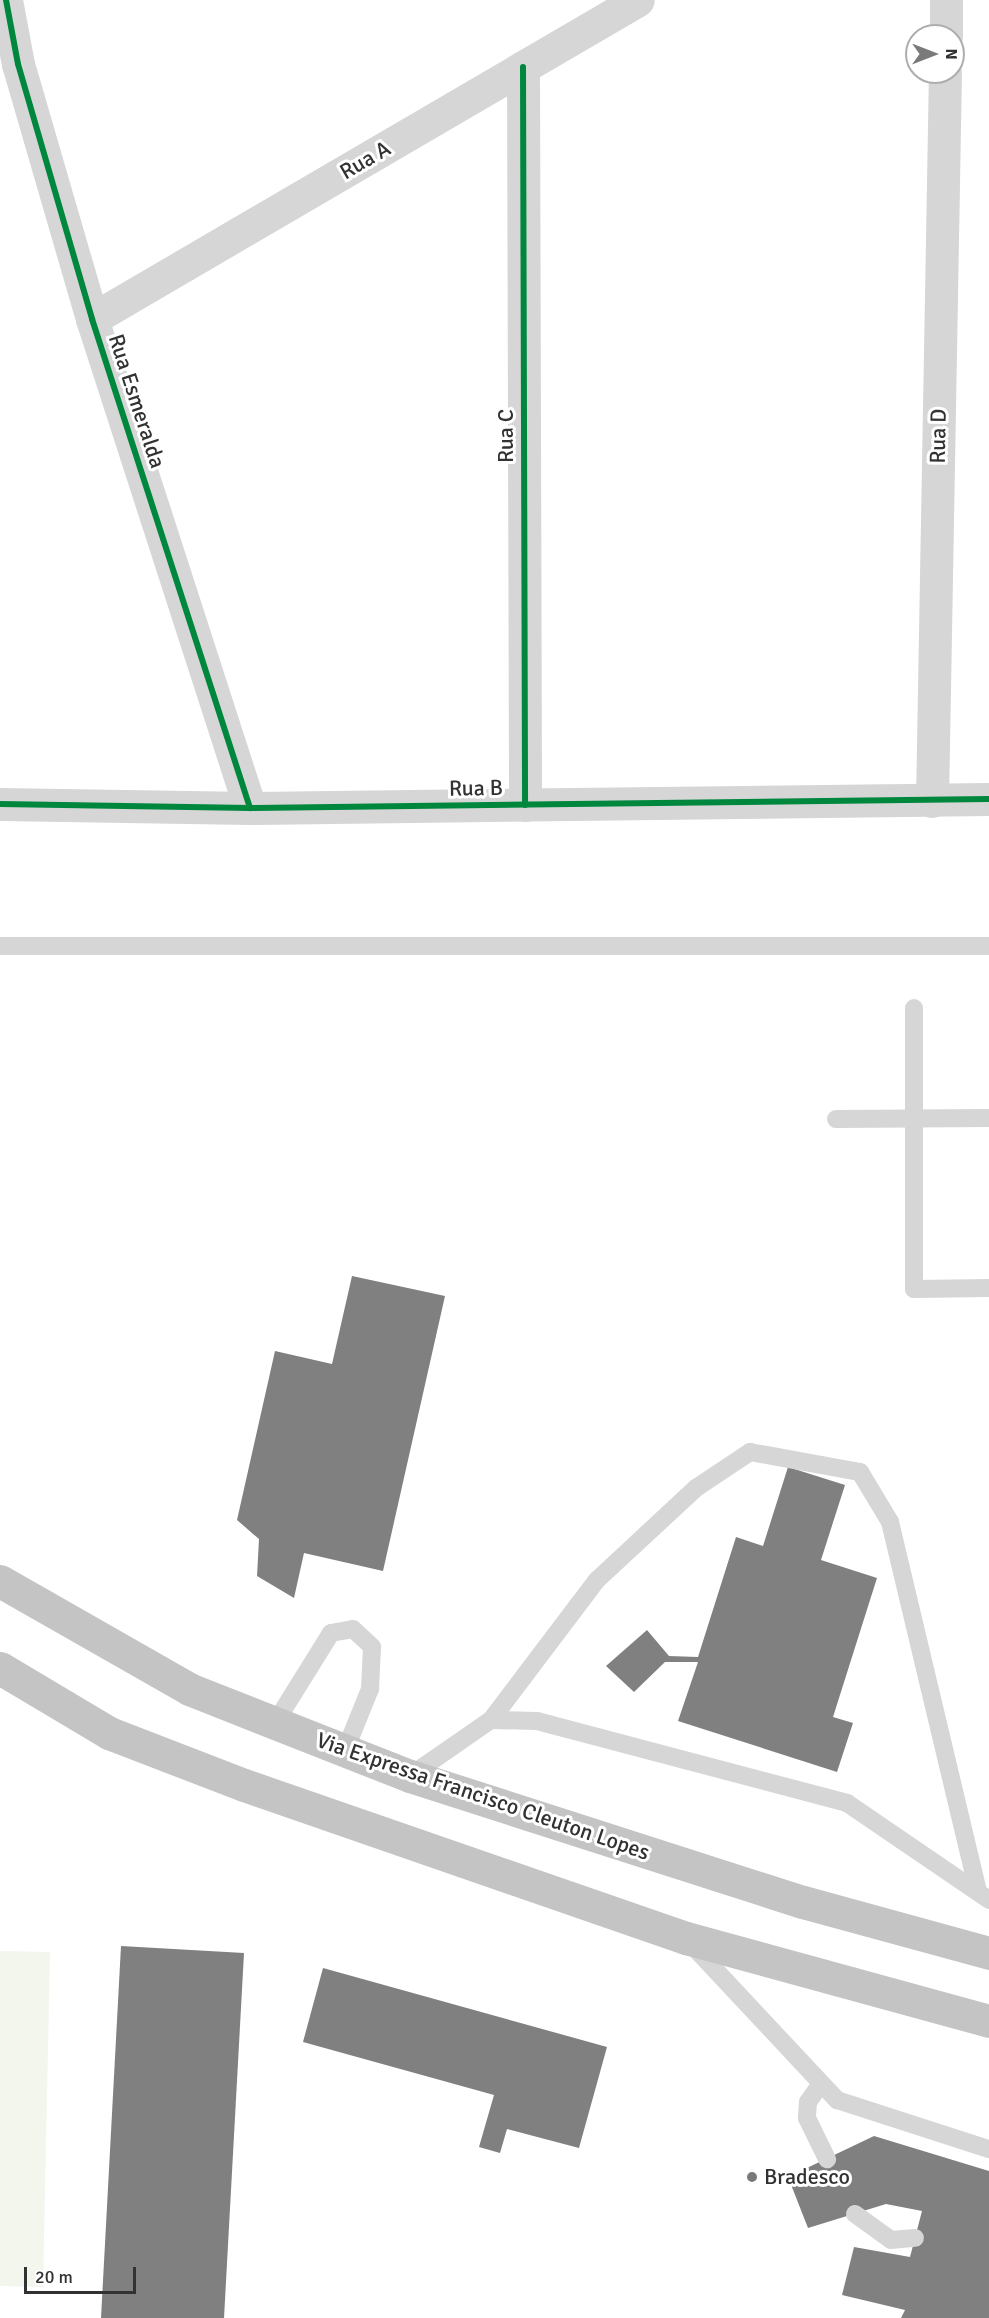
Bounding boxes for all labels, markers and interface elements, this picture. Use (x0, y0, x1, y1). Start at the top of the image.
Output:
north arrow (905, 24, 965, 84)
text: N (941, 48, 961, 60)
street label: Rua A (335, 135, 395, 185)
street label: Rua Esmeralda (103, 331, 171, 471)
street label: Rua D (924, 408, 952, 464)
street label: Rua C (493, 409, 519, 463)
street label: Rua B (449, 774, 503, 802)
street label: Via Expressa Francisco Cleuton Lopes (313, 1726, 653, 1866)
place label: Bradesco (764, 2164, 850, 2190)
marker: Bradesco (745, 2170, 759, 2184)
scale bar (27, 2255, 140, 2293)
text: 20 m (35, 2266, 73, 2288)

